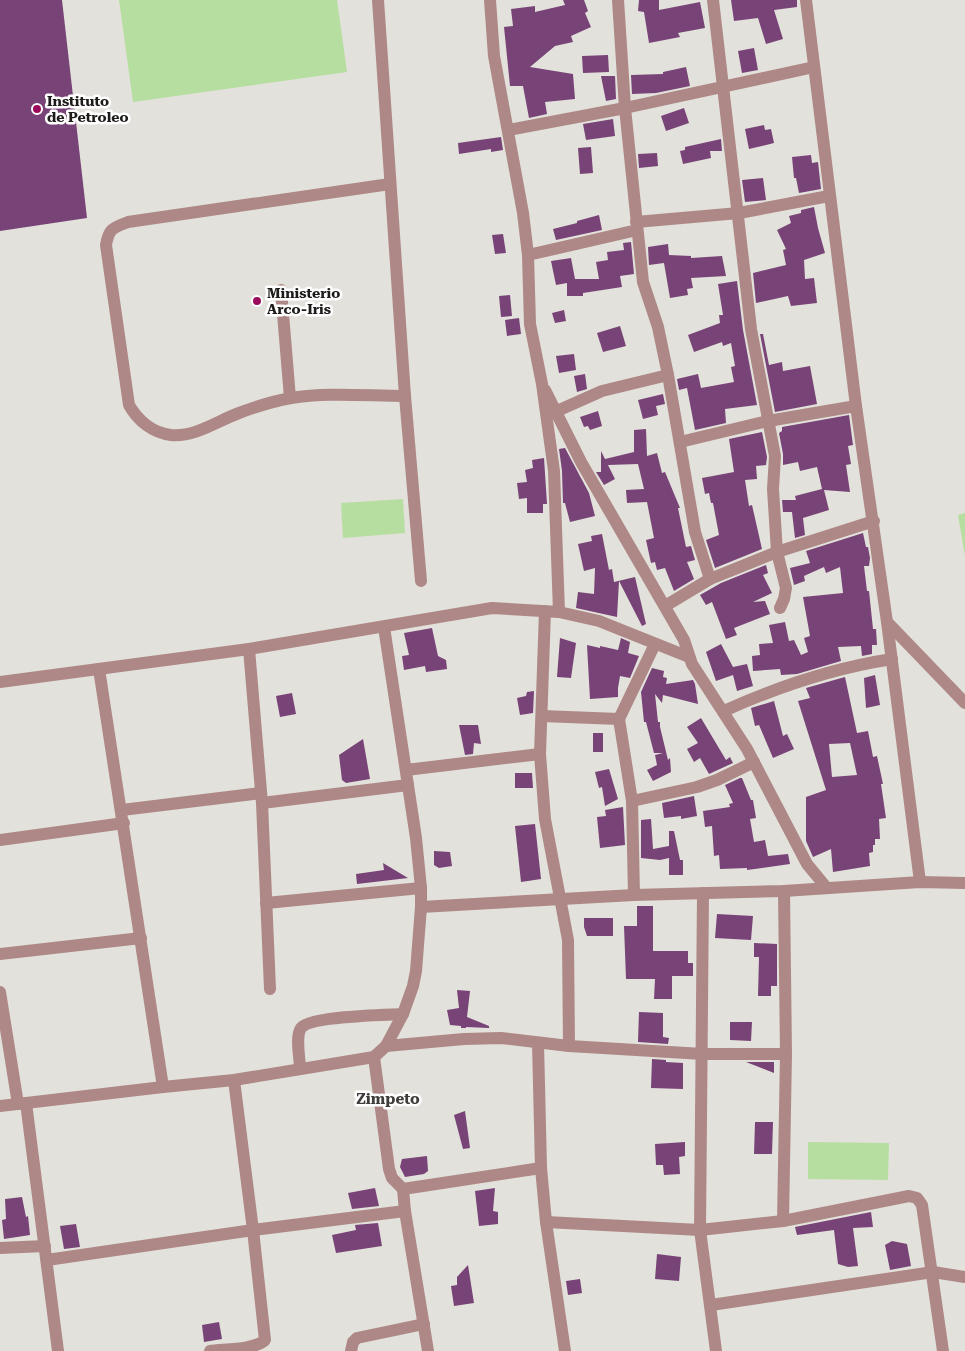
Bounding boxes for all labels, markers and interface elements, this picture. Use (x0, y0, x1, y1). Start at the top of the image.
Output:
place label: Instituto de Petroleo (47, 93, 129, 125)
marker: Instituto de Petroleo (31, 103, 43, 115)
place label: Ministerio Arco-Iris (267, 285, 340, 317)
marker: Ministerio Arco-Iris (251, 295, 263, 307)
district label: Zimpeto (356, 1090, 420, 1108)

